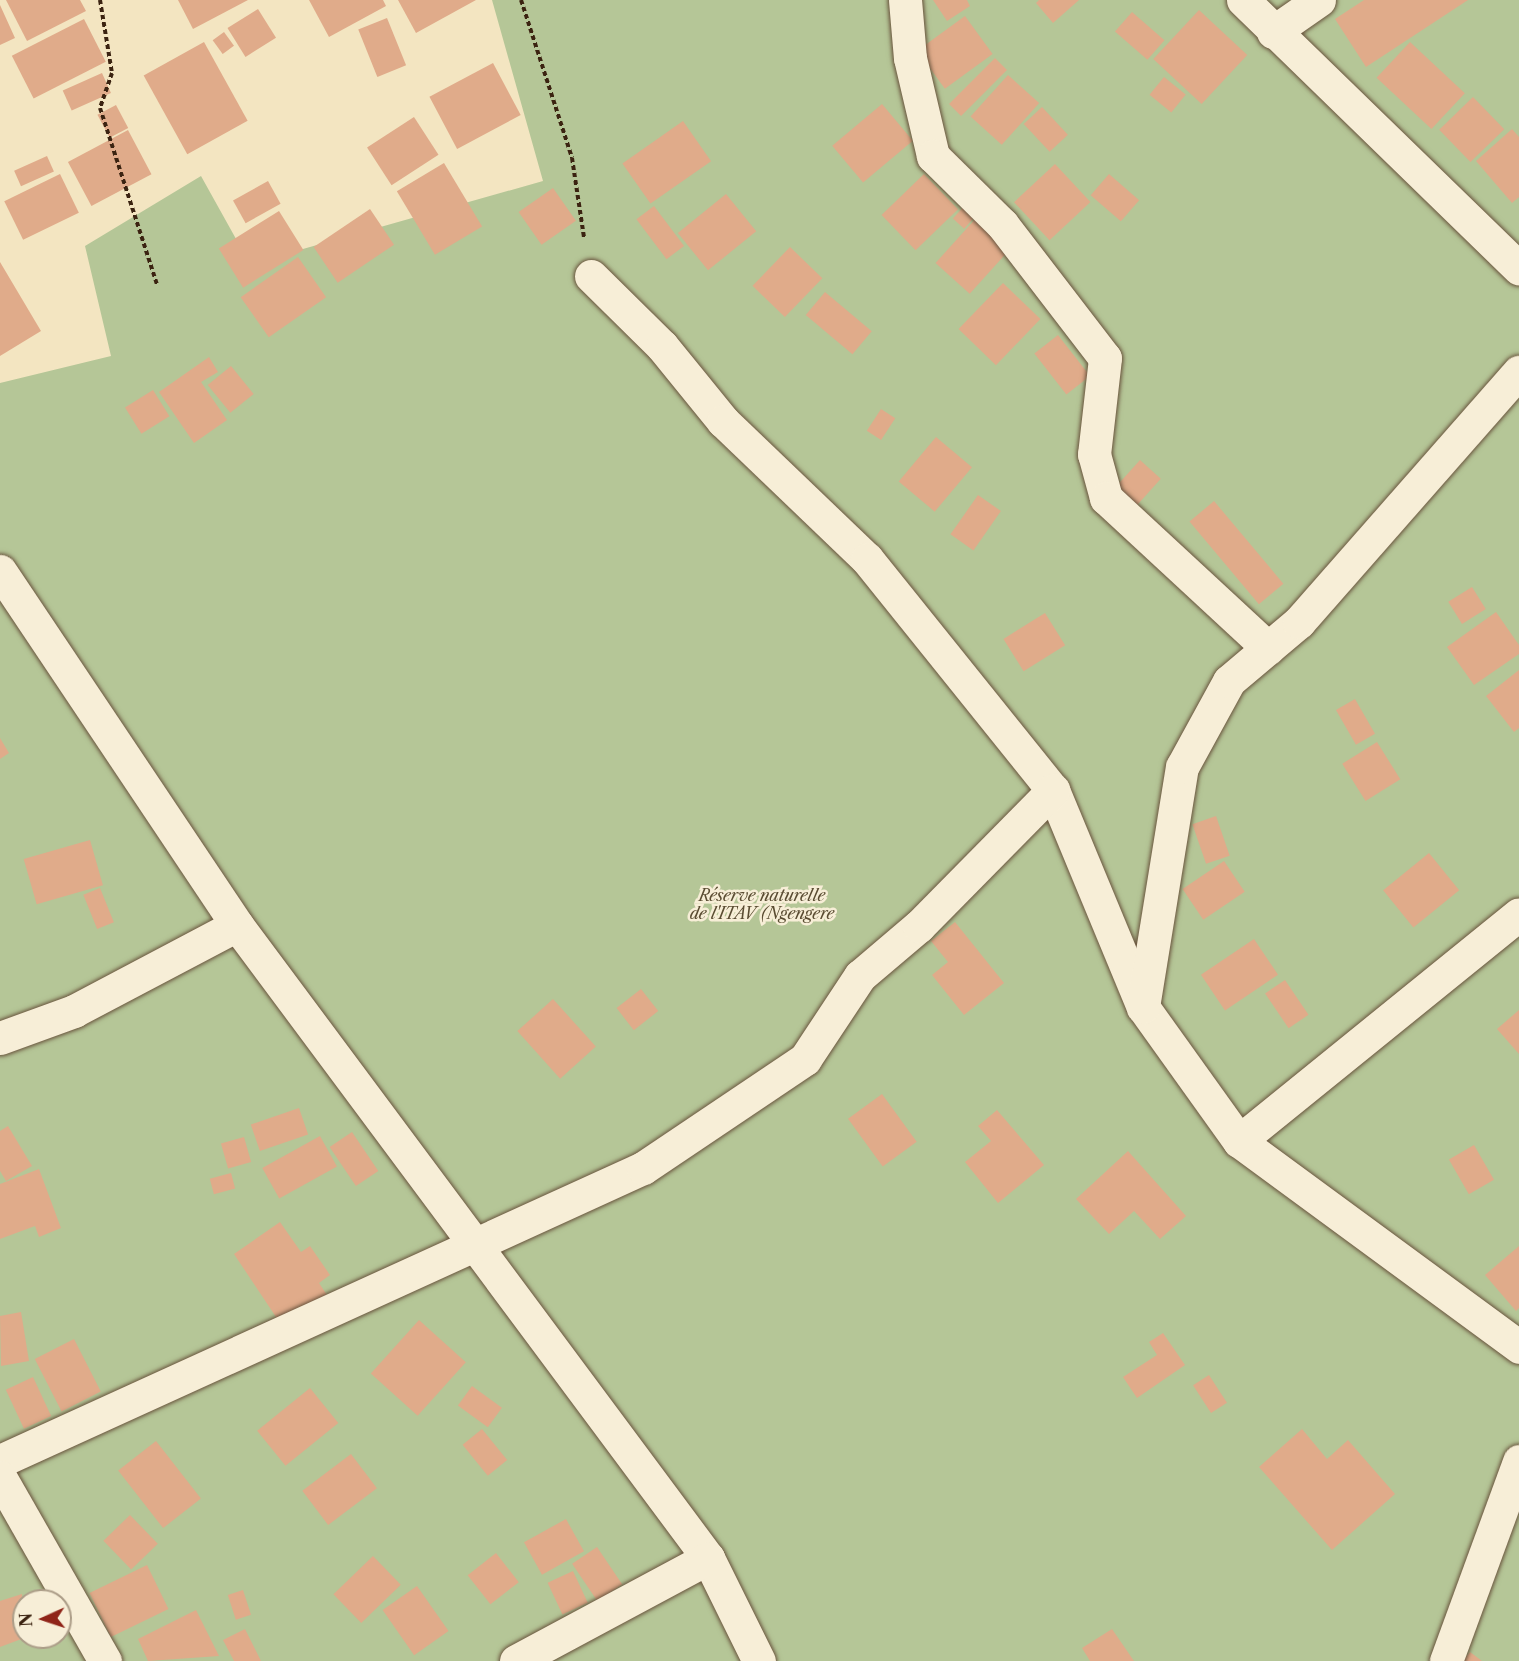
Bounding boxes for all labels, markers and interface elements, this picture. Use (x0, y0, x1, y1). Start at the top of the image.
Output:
park label: Réserve naturelle de l'ITAV (Ngengere (690, 885, 834, 923)
north arrow (12, 1589, 72, 1649)
text: N (16, 1612, 36, 1627)

